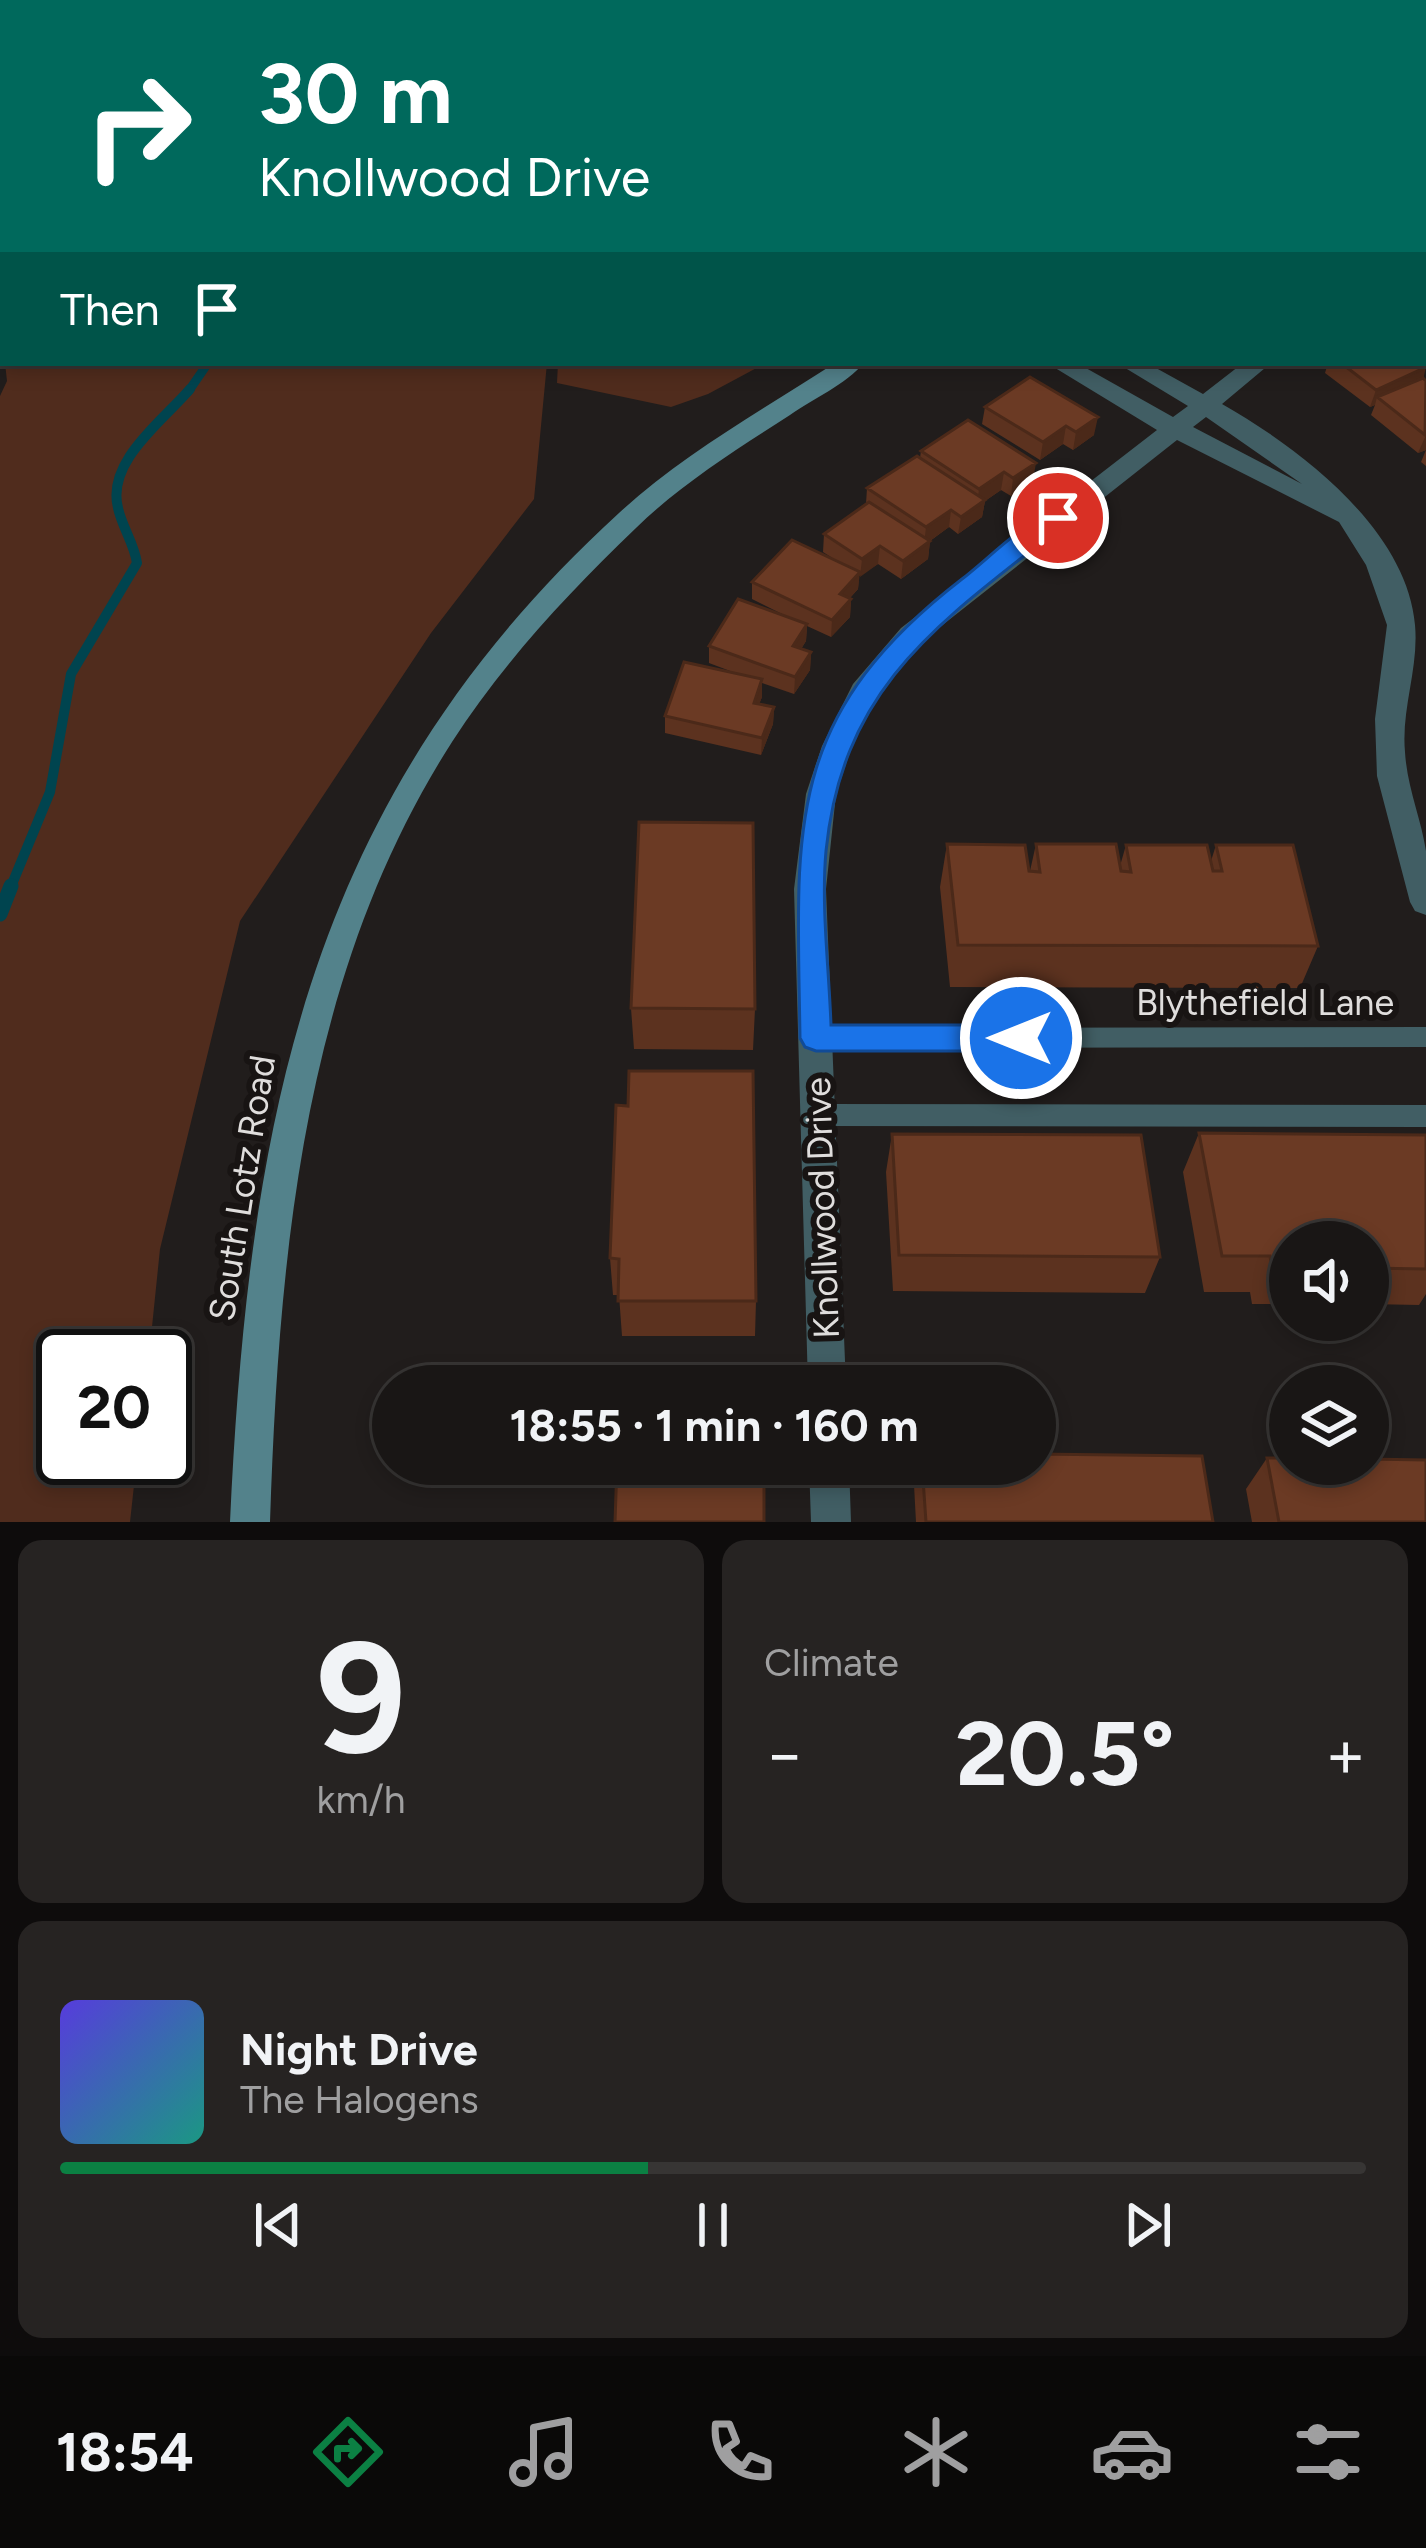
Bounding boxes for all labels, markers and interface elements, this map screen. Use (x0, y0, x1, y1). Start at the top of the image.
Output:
text: 30 m (258, 43, 452, 144)
icon: right (60, 48, 216, 204)
text: Knollwood Drive (258, 145, 650, 210)
icon: arrive (184, 276, 250, 342)
text: Then (60, 282, 160, 336)
pin (1007, 467, 1109, 569)
icon: arrive (1025, 485, 1091, 551)
position arrow (958, 975, 1084, 1101)
street label: Blythefield Lane (1136, 981, 1394, 1024)
street label: South Lotz Road (200, 1052, 284, 1324)
street label: Knollwood Drive (796, 1077, 848, 1339)
map controls (1269, 1221, 1389, 1485)
button: sound (1269, 1221, 1389, 1341)
speed limit sign: 20 (36, 1329, 192, 1485)
button: layers (1269, 1365, 1389, 1485)
text: 18:55 · 1 min · 160 m (509, 1398, 919, 1452)
text: 9 (316, 1604, 406, 1791)
text: Climate (764, 1639, 899, 1686)
text: 20.5° (955, 1699, 1175, 1808)
text: − (764, 1714, 805, 1794)
text: + (1325, 1714, 1366, 1794)
text: km/h (316, 1776, 406, 1823)
text: Night Drive (240, 2022, 478, 2076)
text: The Halogens (240, 2076, 479, 2123)
icon: previous (245, 2192, 311, 2258)
icon: pause (680, 2192, 746, 2258)
icon: next (1115, 2192, 1181, 2258)
icon: directions (306, 2410, 390, 2494)
icon: music (502, 2410, 586, 2494)
icon: phone (698, 2410, 782, 2494)
icon: climate (894, 2410, 978, 2494)
icon: car (1090, 2410, 1174, 2494)
icon: filters (1286, 2410, 1370, 2494)
text: 18:54 (56, 2420, 194, 2485)

